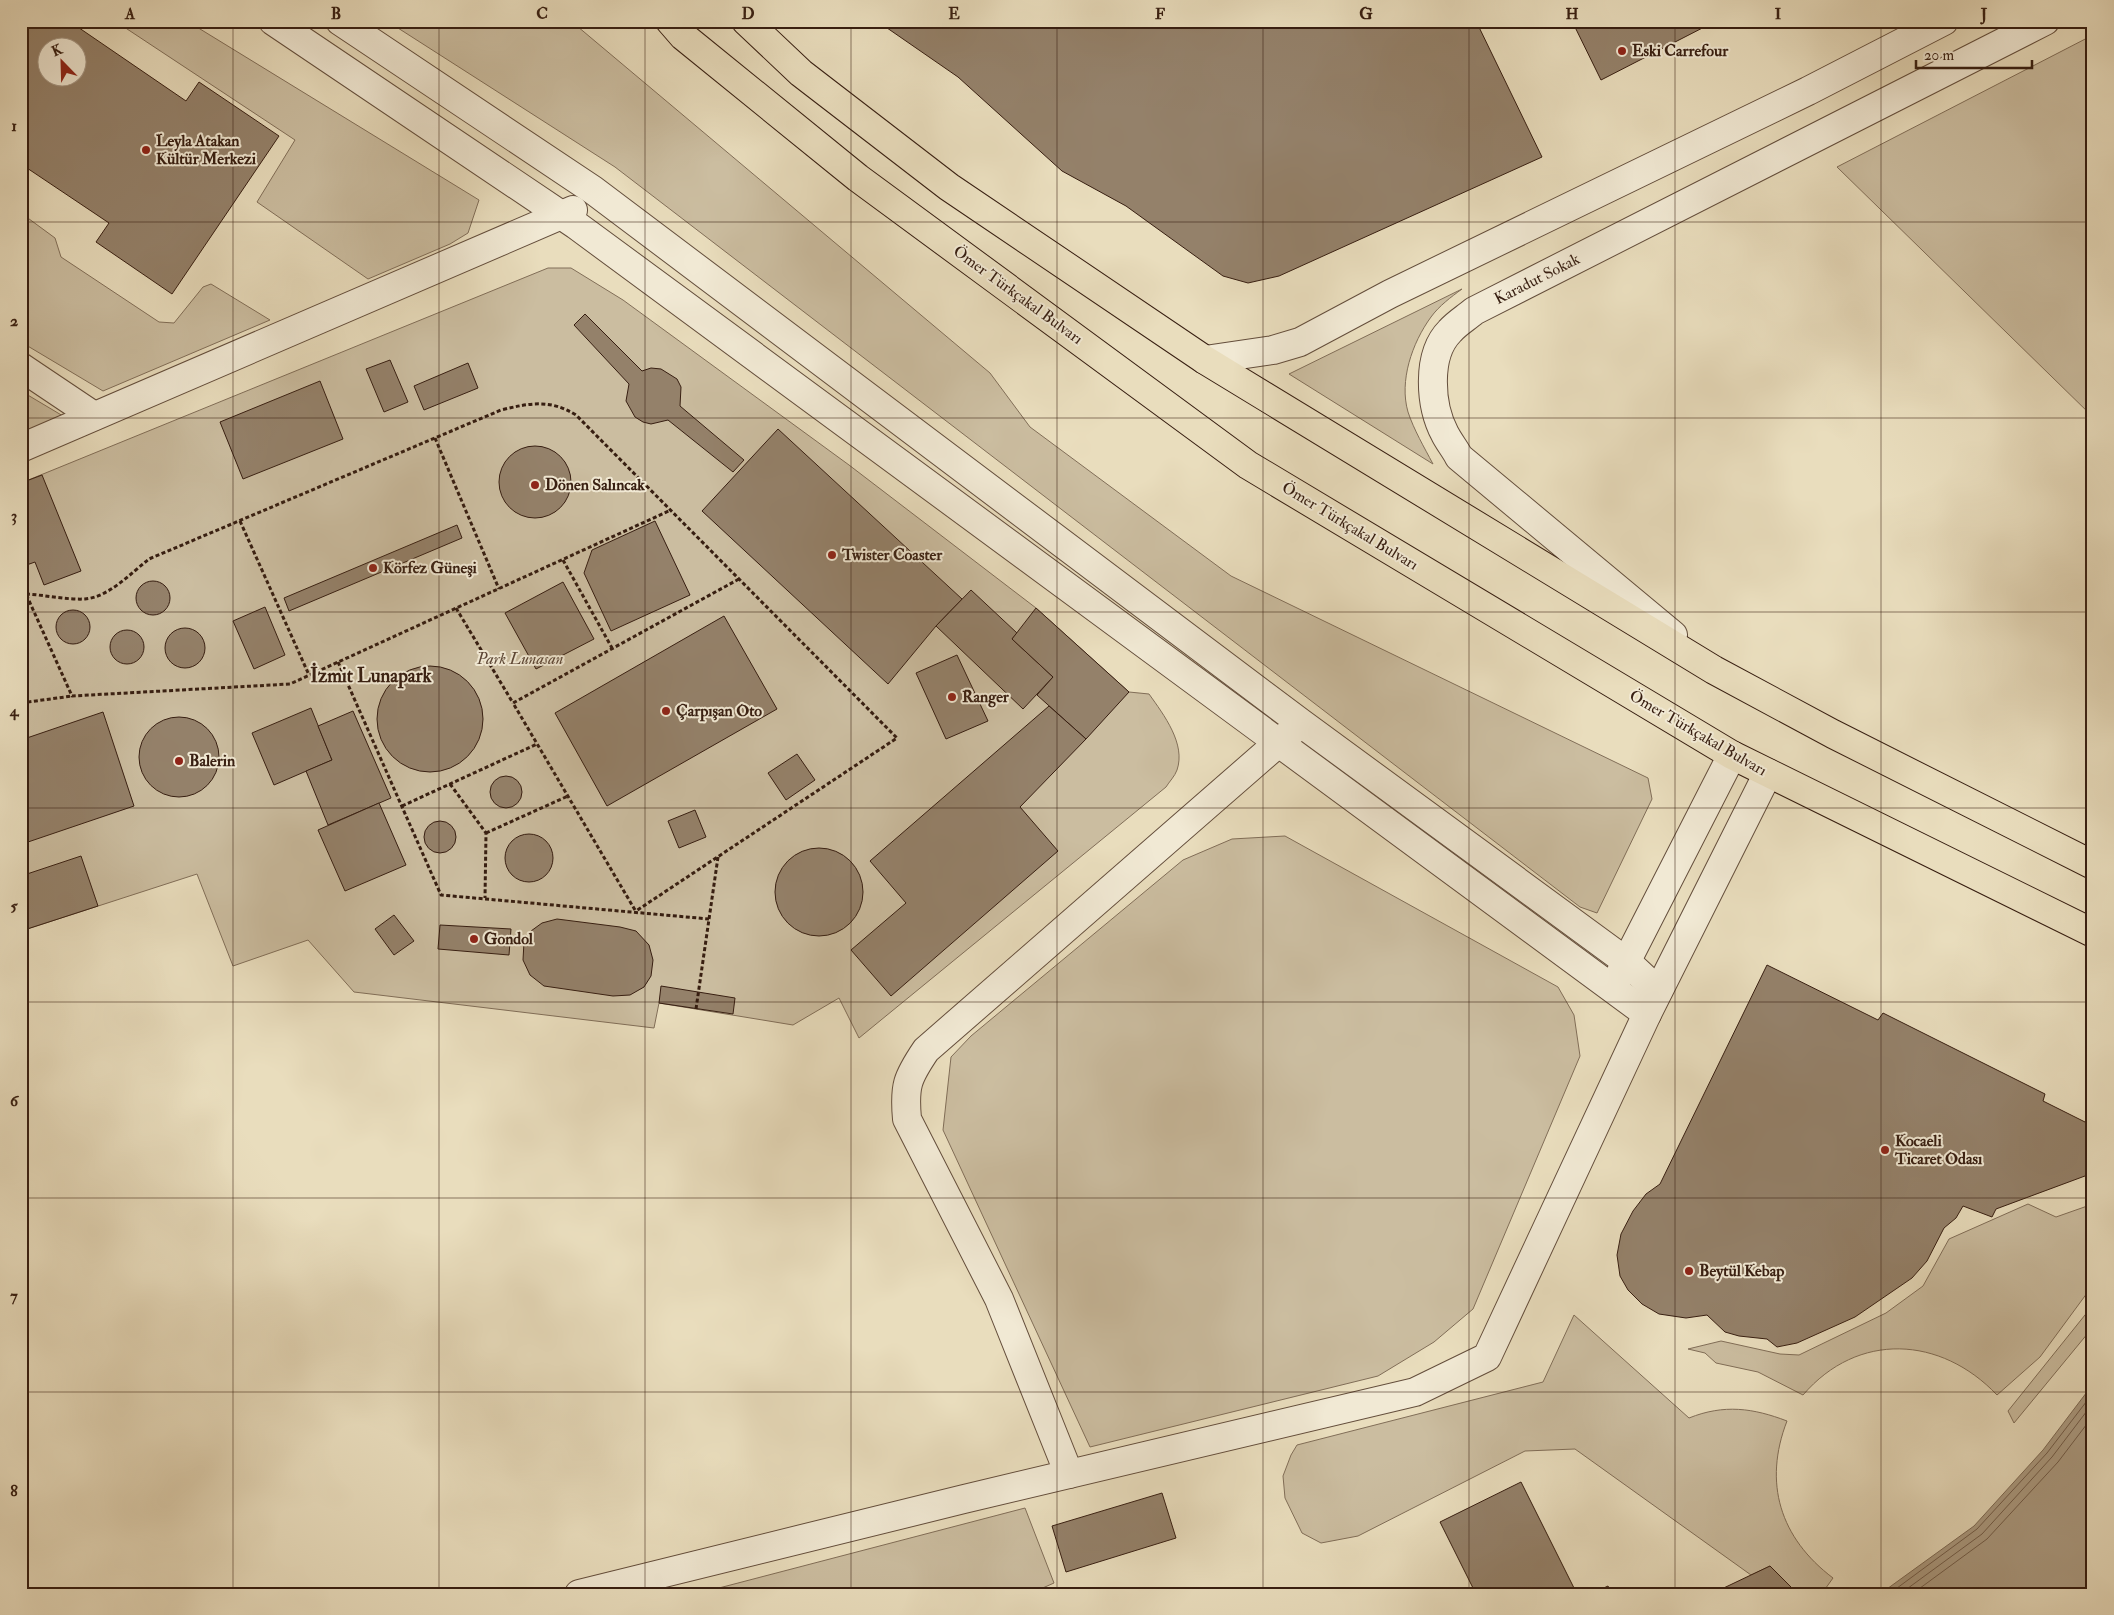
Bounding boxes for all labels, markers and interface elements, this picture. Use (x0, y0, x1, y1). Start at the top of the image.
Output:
text: A (124, 4, 136, 24)
text: B (331, 4, 341, 24)
text: C (536, 4, 548, 24)
text: D (741, 4, 755, 24)
text: E (948, 4, 960, 24)
text: F (1155, 4, 1165, 24)
text: G (1359, 4, 1373, 24)
text: H (1565, 4, 1579, 24)
text: I (1775, 4, 1782, 24)
text: J (1980, 4, 1988, 25)
north arrow (38, 38, 88, 88)
scale bar (1916, 38, 2033, 70)
text: K (49, 40, 66, 60)
place label: Eski Carrefour (1632, 41, 1729, 61)
marker: Eski Carrefour (1616, 45, 1628, 57)
text: 20 m (1924, 46, 1954, 65)
text: 1 (11, 116, 17, 136)
place label: Leyla Atakan Kültür Merkezi (156, 131, 257, 169)
marker: Leyla Atakan Kültür Merkezi (140, 144, 152, 156)
street label: Ömer Türkçakal Bulvarı (949, 241, 1087, 349)
street label: Karadut Sokak (1491, 249, 1583, 309)
text: 2 (10, 311, 18, 331)
place label: Dönen Salıncak (545, 475, 645, 495)
street label: Ömer Türkçakal Bulvarı (1278, 477, 1422, 575)
marker: Dönen Salıncak (529, 479, 541, 491)
text: 3 (11, 506, 17, 526)
place label: Twister Coaster (841, 545, 943, 565)
marker: Twister Coaster (826, 549, 838, 561)
place label: Körfez Güneşi (383, 558, 478, 578)
marker: Körfez Güneşi (367, 562, 379, 574)
park label: Park Lunasan (476, 649, 563, 669)
district label: İzmit Lunapark (310, 662, 433, 689)
street label: Ömer Türkçakal Bulvarı (1626, 685, 1770, 781)
place label: Ranger (962, 687, 1010, 708)
marker: Ranger (946, 691, 958, 703)
text: 4 (9, 701, 20, 721)
place label: Çarpışan Oto (676, 701, 762, 722)
marker: Çarpışan Oto (660, 705, 672, 717)
place label: Balerin (189, 751, 236, 771)
marker: Balerin (173, 755, 185, 767)
text: 5 (10, 896, 18, 916)
place label: Gondol (484, 929, 534, 949)
marker: Gondol (468, 933, 480, 945)
text: 6 (10, 1091, 20, 1111)
place label: Kocaeli Ticaret Odası (1894, 1131, 1983, 1169)
marker: Kocaeli Ticaret Odası (1879, 1144, 1891, 1156)
place label: Beytül Kebap (1699, 1261, 1784, 1282)
marker: Beytül Kebap (1683, 1265, 1695, 1277)
text: 7 (10, 1286, 18, 1306)
text: 8 (10, 1481, 18, 1501)

